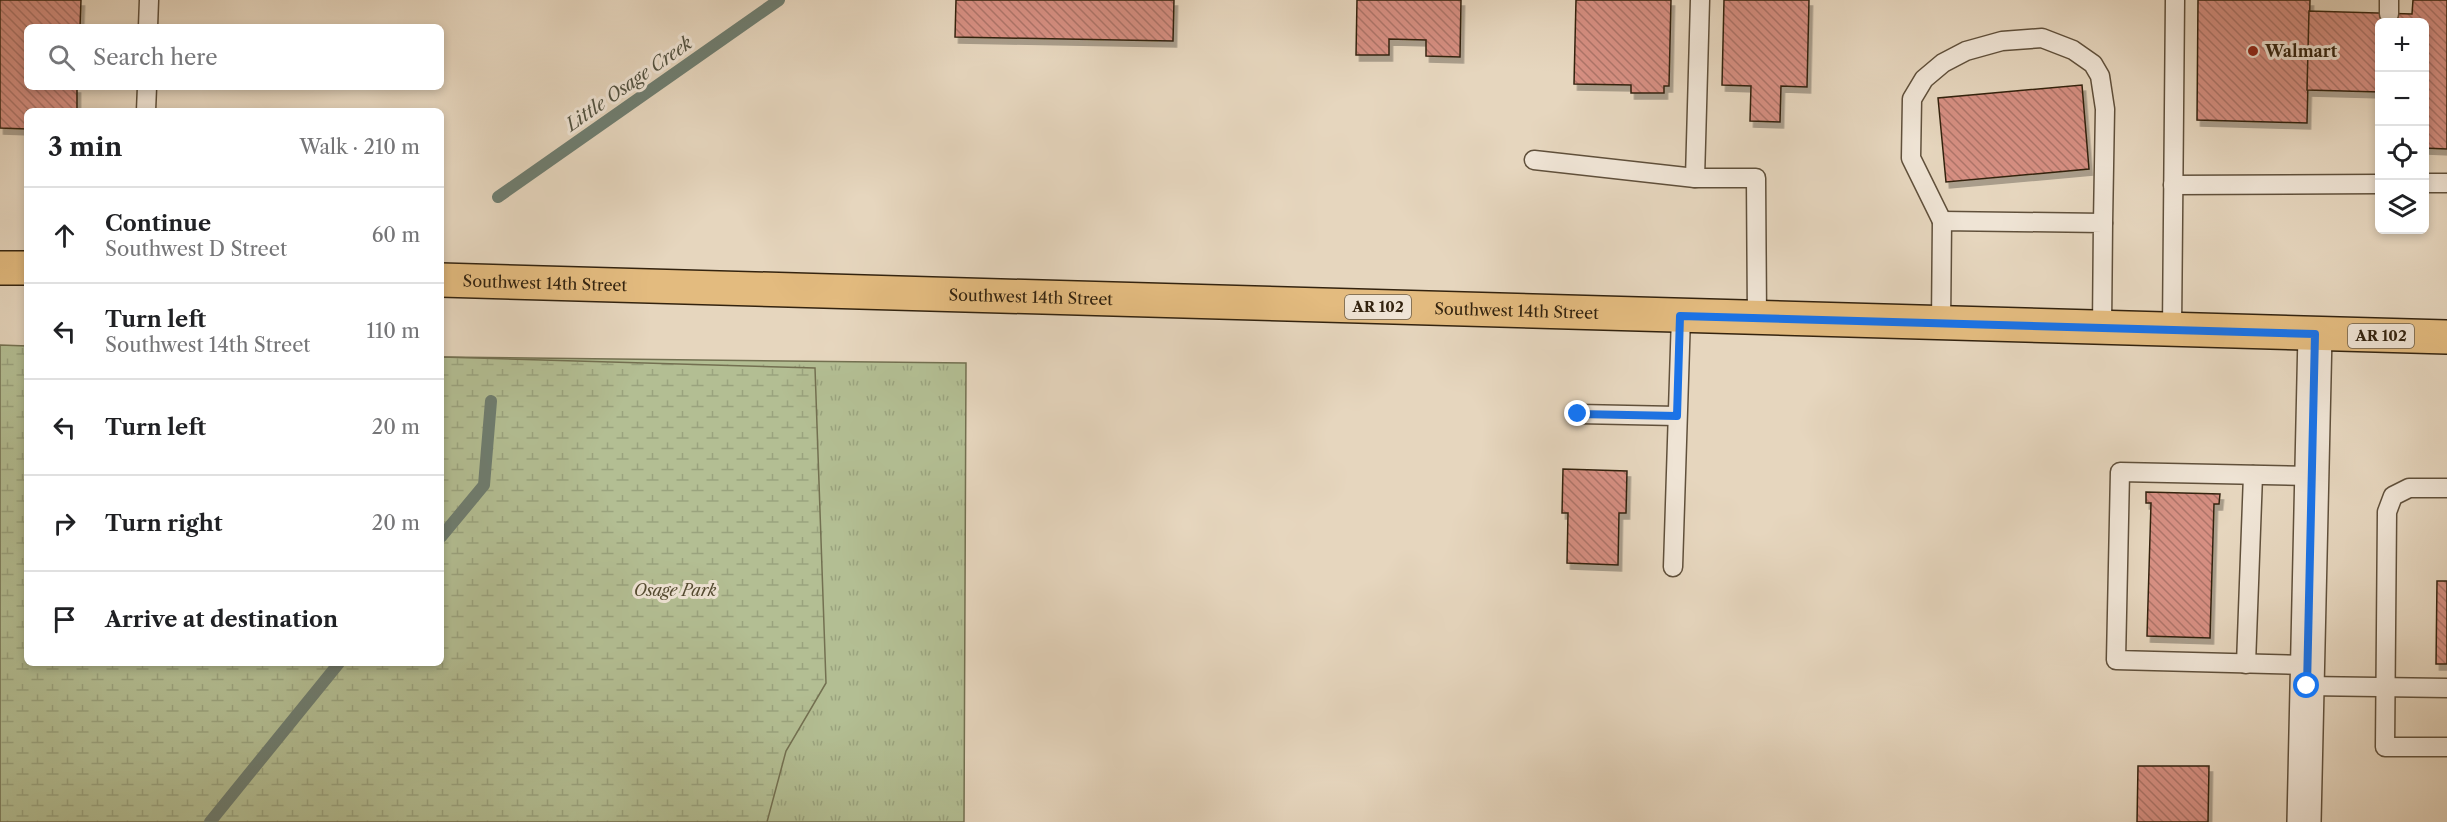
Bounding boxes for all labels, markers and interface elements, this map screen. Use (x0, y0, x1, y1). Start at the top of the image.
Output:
map controls (2375, 18, 2429, 234)
button: + (2375, 18, 2429, 72)
search box (24, 24, 444, 90)
water label: Little Osage Creek (560, 32, 697, 137)
icon: search (45, 41, 78, 74)
place label: Walmart (2264, 41, 2338, 61)
text: Search here (93, 44, 218, 71)
marker: Walmart (2246, 44, 2260, 58)
button: − (2375, 72, 2429, 126)
button: locate (2375, 126, 2429, 180)
text: 3 min (48, 131, 122, 163)
text: Walk · 210 m (299, 135, 420, 159)
button: layers (2375, 180, 2429, 234)
text: Continue (105, 210, 211, 237)
icon: ahead (48, 219, 81, 252)
text: 60 m (372, 223, 420, 247)
text: Southwest D Street (105, 237, 287, 261)
street label: Southwest 14th Street (462, 271, 628, 295)
street label: Southwest 14th Street (948, 284, 1114, 309)
road number: AR 102 (1345, 295, 1411, 319)
street label: Southwest 14th Street (1434, 298, 1599, 323)
text: Turn left (105, 306, 206, 333)
icon: left (48, 315, 81, 348)
text: 110 m (367, 319, 420, 343)
road number: AR 102 (2348, 324, 2414, 348)
text: Southwest 14th Street (105, 333, 310, 357)
route end (1564, 400, 1590, 426)
icon: left (48, 411, 81, 444)
text: Turn left (105, 414, 206, 441)
text: 20 m (372, 415, 420, 439)
icon: right (48, 507, 81, 540)
text: Turn right (105, 510, 223, 537)
text: 20 m (372, 511, 420, 535)
park label: Osage Park (634, 580, 717, 600)
icon: arrive (48, 603, 81, 636)
text: Arrive at destination (105, 606, 338, 633)
route start (2293, 672, 2319, 698)

